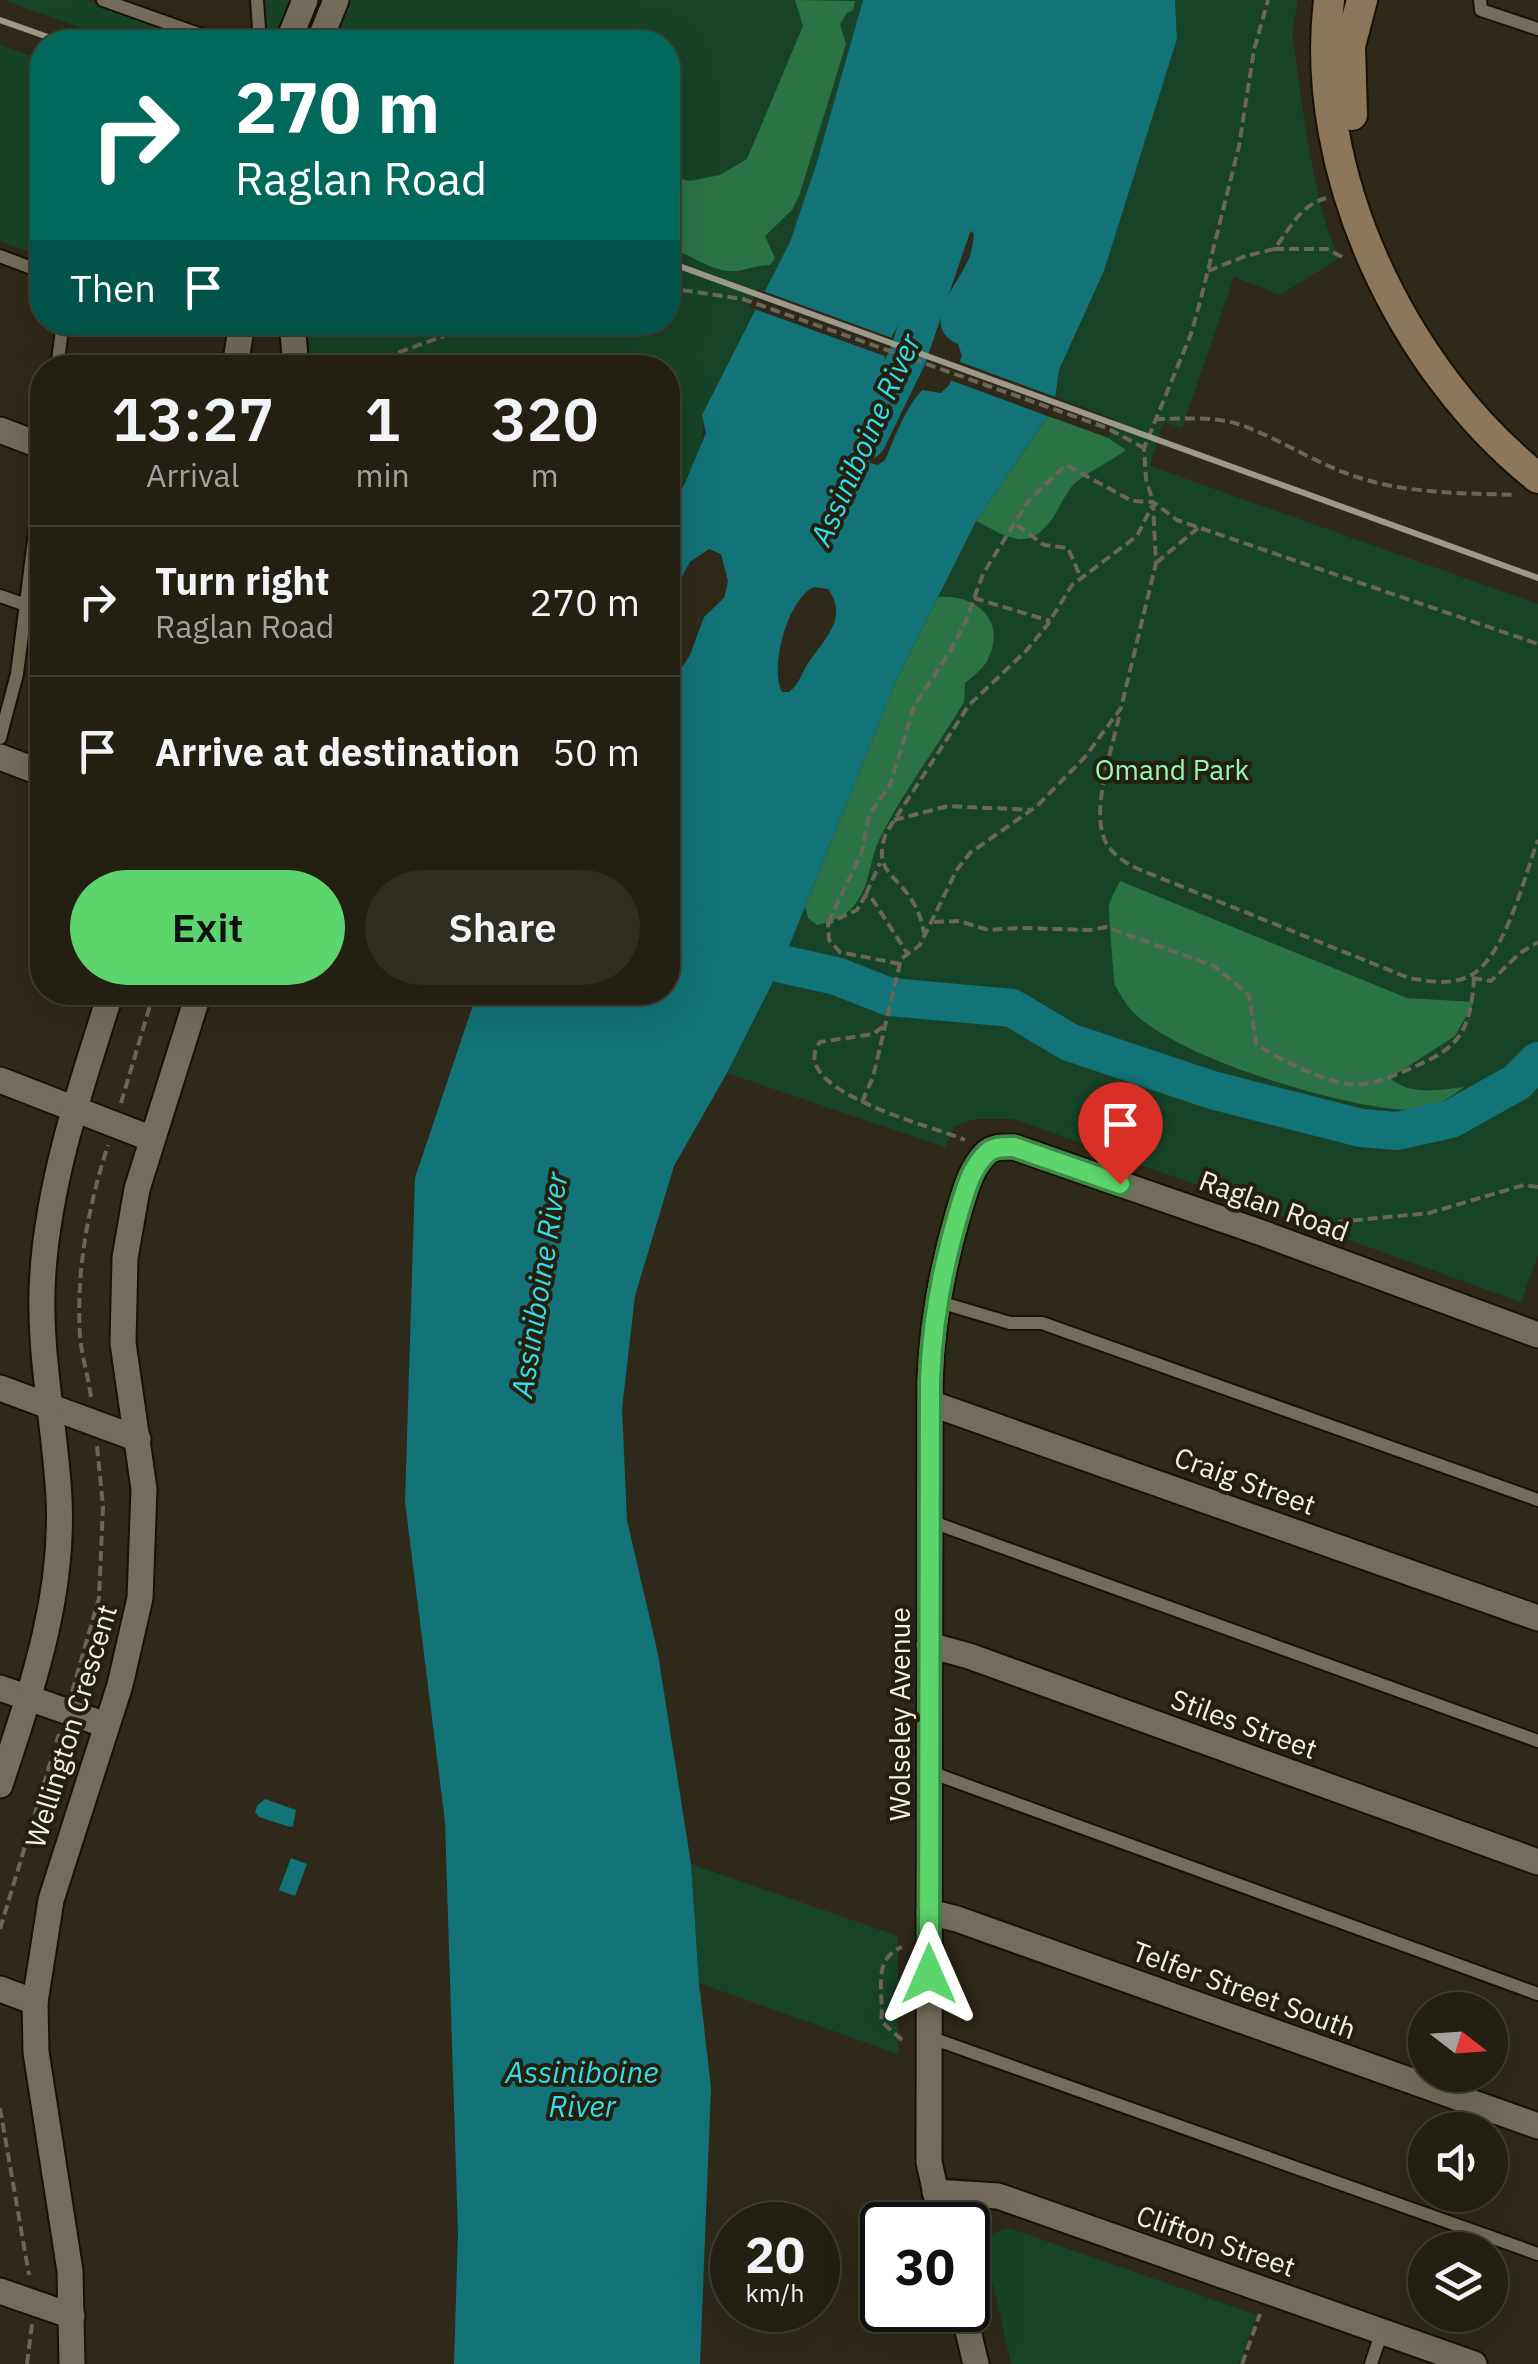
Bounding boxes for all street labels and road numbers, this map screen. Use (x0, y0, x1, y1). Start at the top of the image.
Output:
street label: Raglan Road (1194, 1161, 1354, 1250)
street label: Craig Street (1169, 1438, 1321, 1523)
street label: Wellington Crescent (16, 1600, 125, 1852)
street label: Wolseley Avenue (881, 1607, 918, 1821)
street label: Stiles Street (1166, 1680, 1322, 1767)
street label: Telfer Street South (1127, 1932, 1361, 2047)
street label: Clifton Street (1132, 2196, 1301, 2285)

